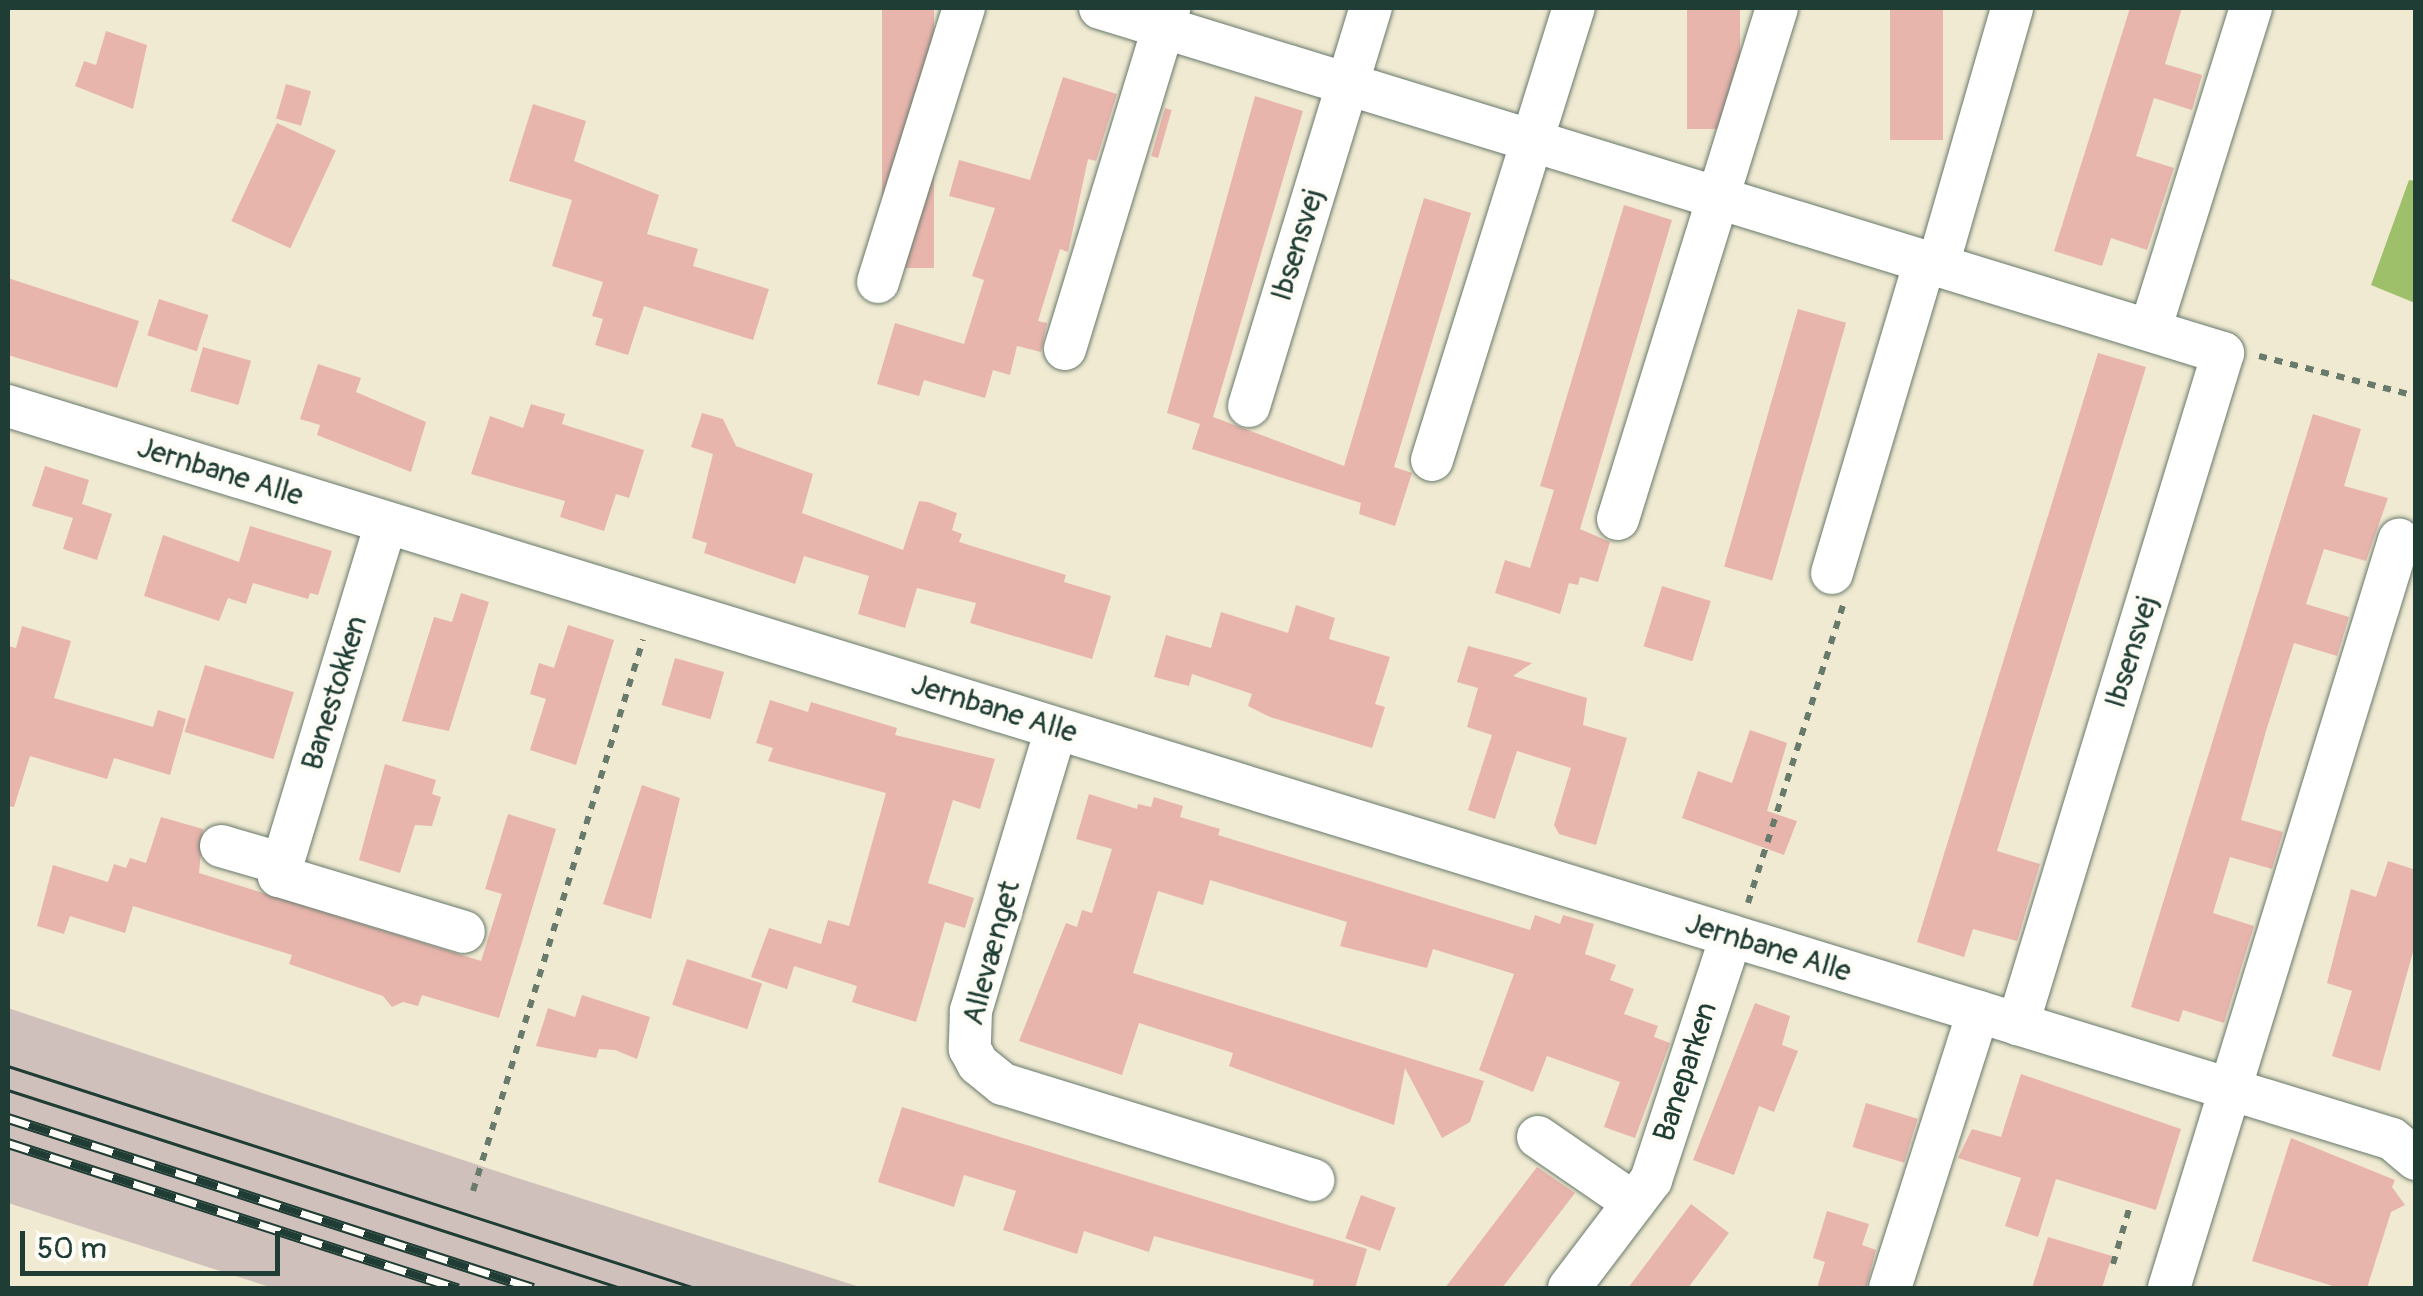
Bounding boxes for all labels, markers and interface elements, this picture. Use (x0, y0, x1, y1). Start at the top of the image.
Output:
street label: Ibsensvej (1264, 184, 1332, 306)
street label: Jernbane Alle (133, 430, 307, 514)
street label: Ibsensvej (2098, 591, 2166, 713)
street label: Banestokken (294, 611, 376, 775)
street label: Jernbane Alle (907, 667, 1081, 751)
street label: Allevænget (955, 877, 1029, 1029)
street label: Jernbane Alle (1681, 906, 1855, 990)
street label: Baneparken (1647, 998, 1725, 1146)
scale bar (25, 1211, 285, 1273)
text: 50 m (37, 1230, 107, 1267)

